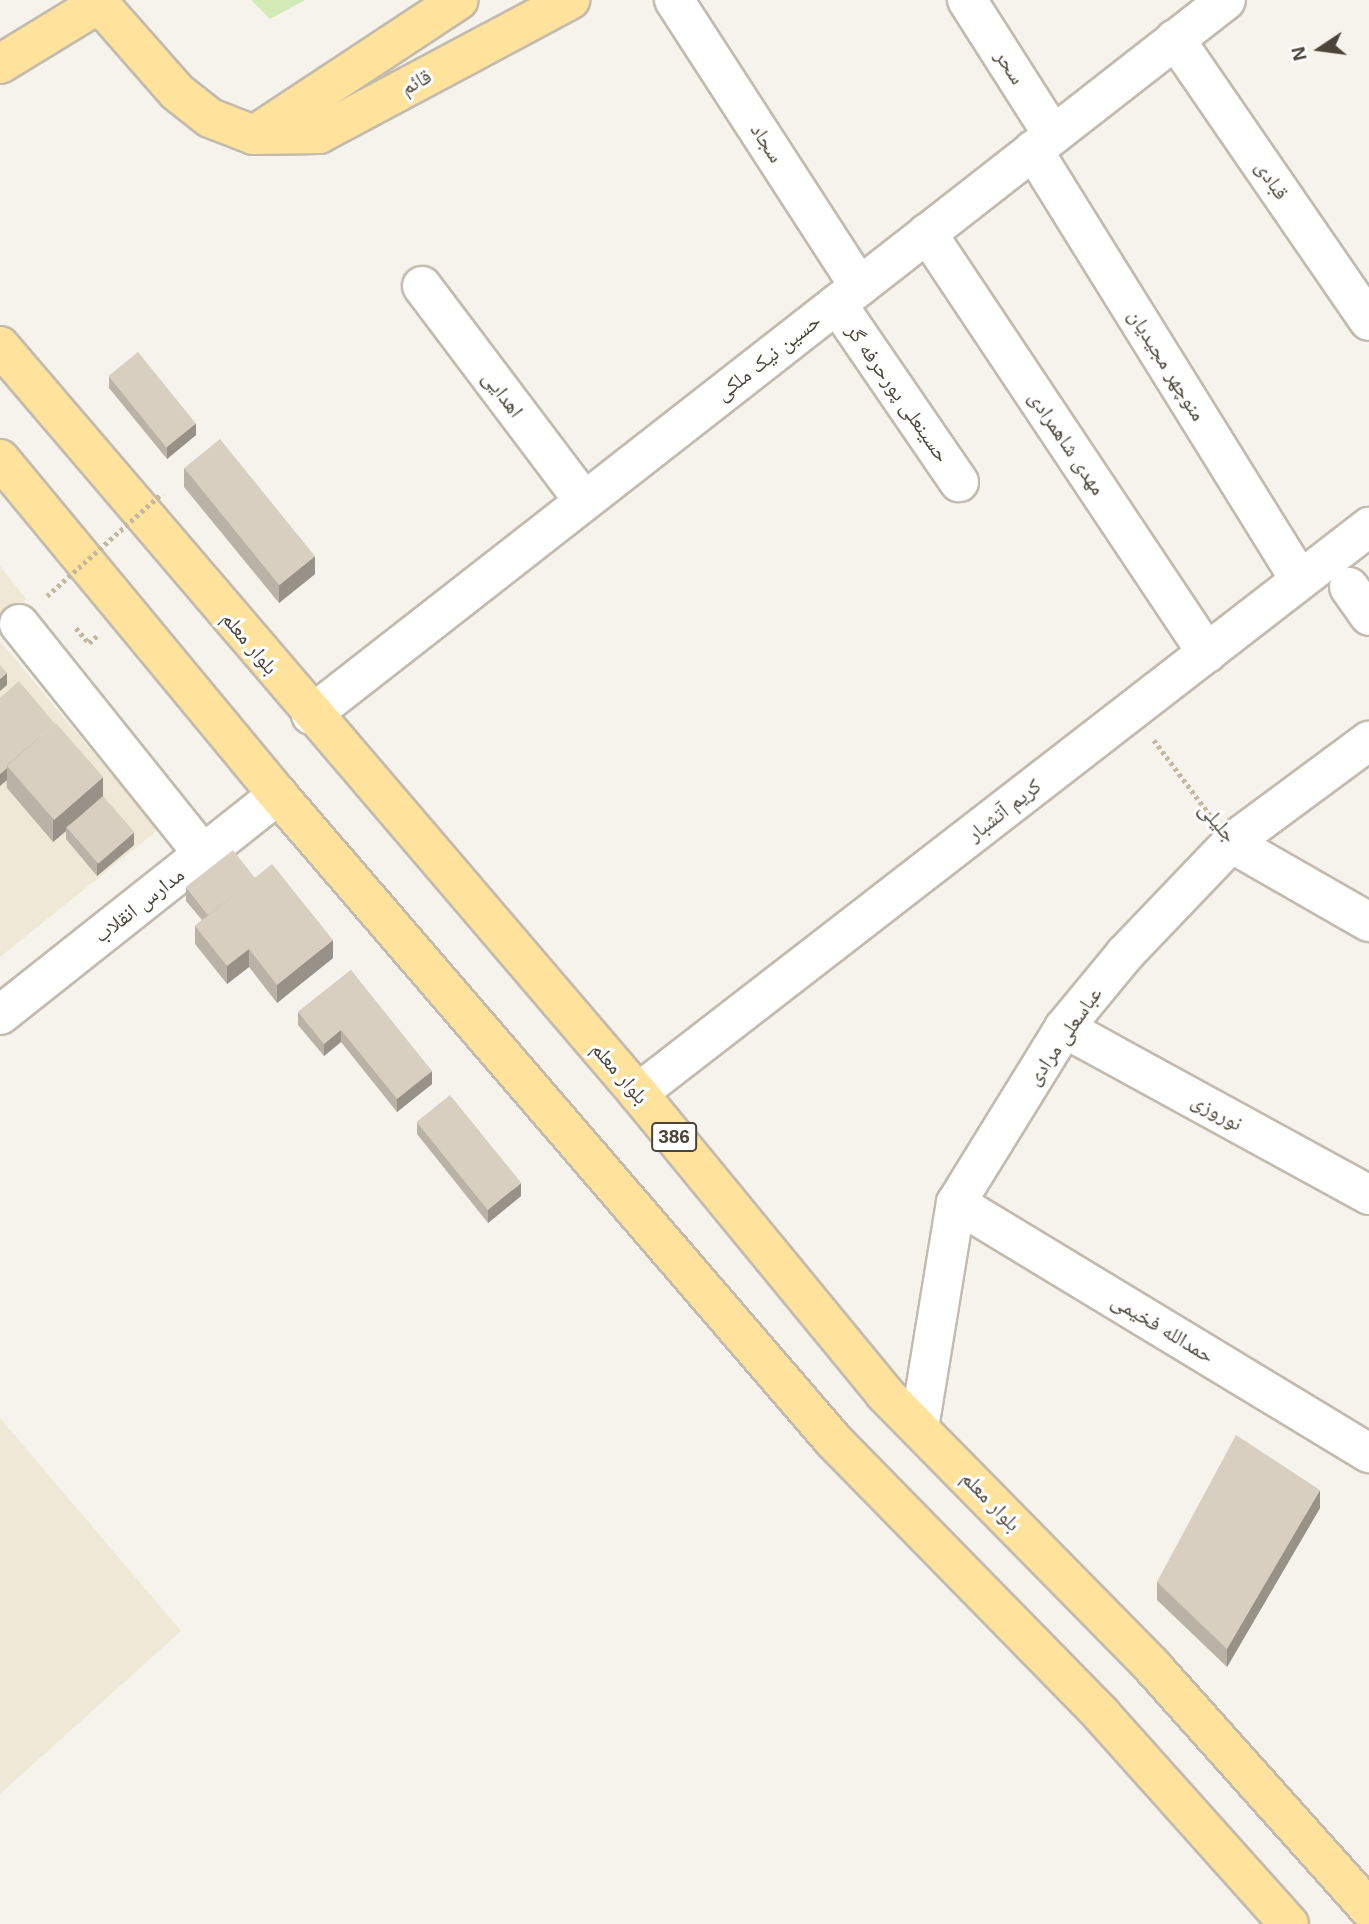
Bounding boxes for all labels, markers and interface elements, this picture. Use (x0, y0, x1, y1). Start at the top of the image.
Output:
north arrow (1285, 14, 1355, 84)
street label: سحر (990, 45, 1030, 89)
text: N (1287, 45, 1311, 63)
street label: قائم (396, 64, 436, 100)
street label: سجاد (745, 119, 789, 167)
street label: قبادی (1250, 156, 1294, 204)
street label: منوچهر مجیدیان (1123, 304, 1211, 426)
street label: حسین نیک ملکی (710, 308, 826, 406)
street label: حسینعلی پورحرفه گر (841, 319, 955, 467)
street label: اهدایی (477, 366, 529, 422)
street label: مهدی شاهمرادی (1023, 386, 1111, 500)
street label: بلوار معلم (217, 606, 283, 680)
street label: کریم آتشبار (962, 773, 1046, 847)
street label: جلیلی (1194, 796, 1242, 848)
street label: مدارس انقلاب (89, 862, 189, 948)
street label: عباسعلی مرادی (1021, 982, 1107, 1090)
street label: بلوار معلم (586, 1037, 654, 1109)
street label: نوروزی (1187, 1088, 1247, 1136)
road number: 386 (650, 1121, 698, 1152)
street label: حمدالله فخیمی (1107, 1287, 1219, 1369)
street label: بلوار معلم (956, 1466, 1026, 1536)

